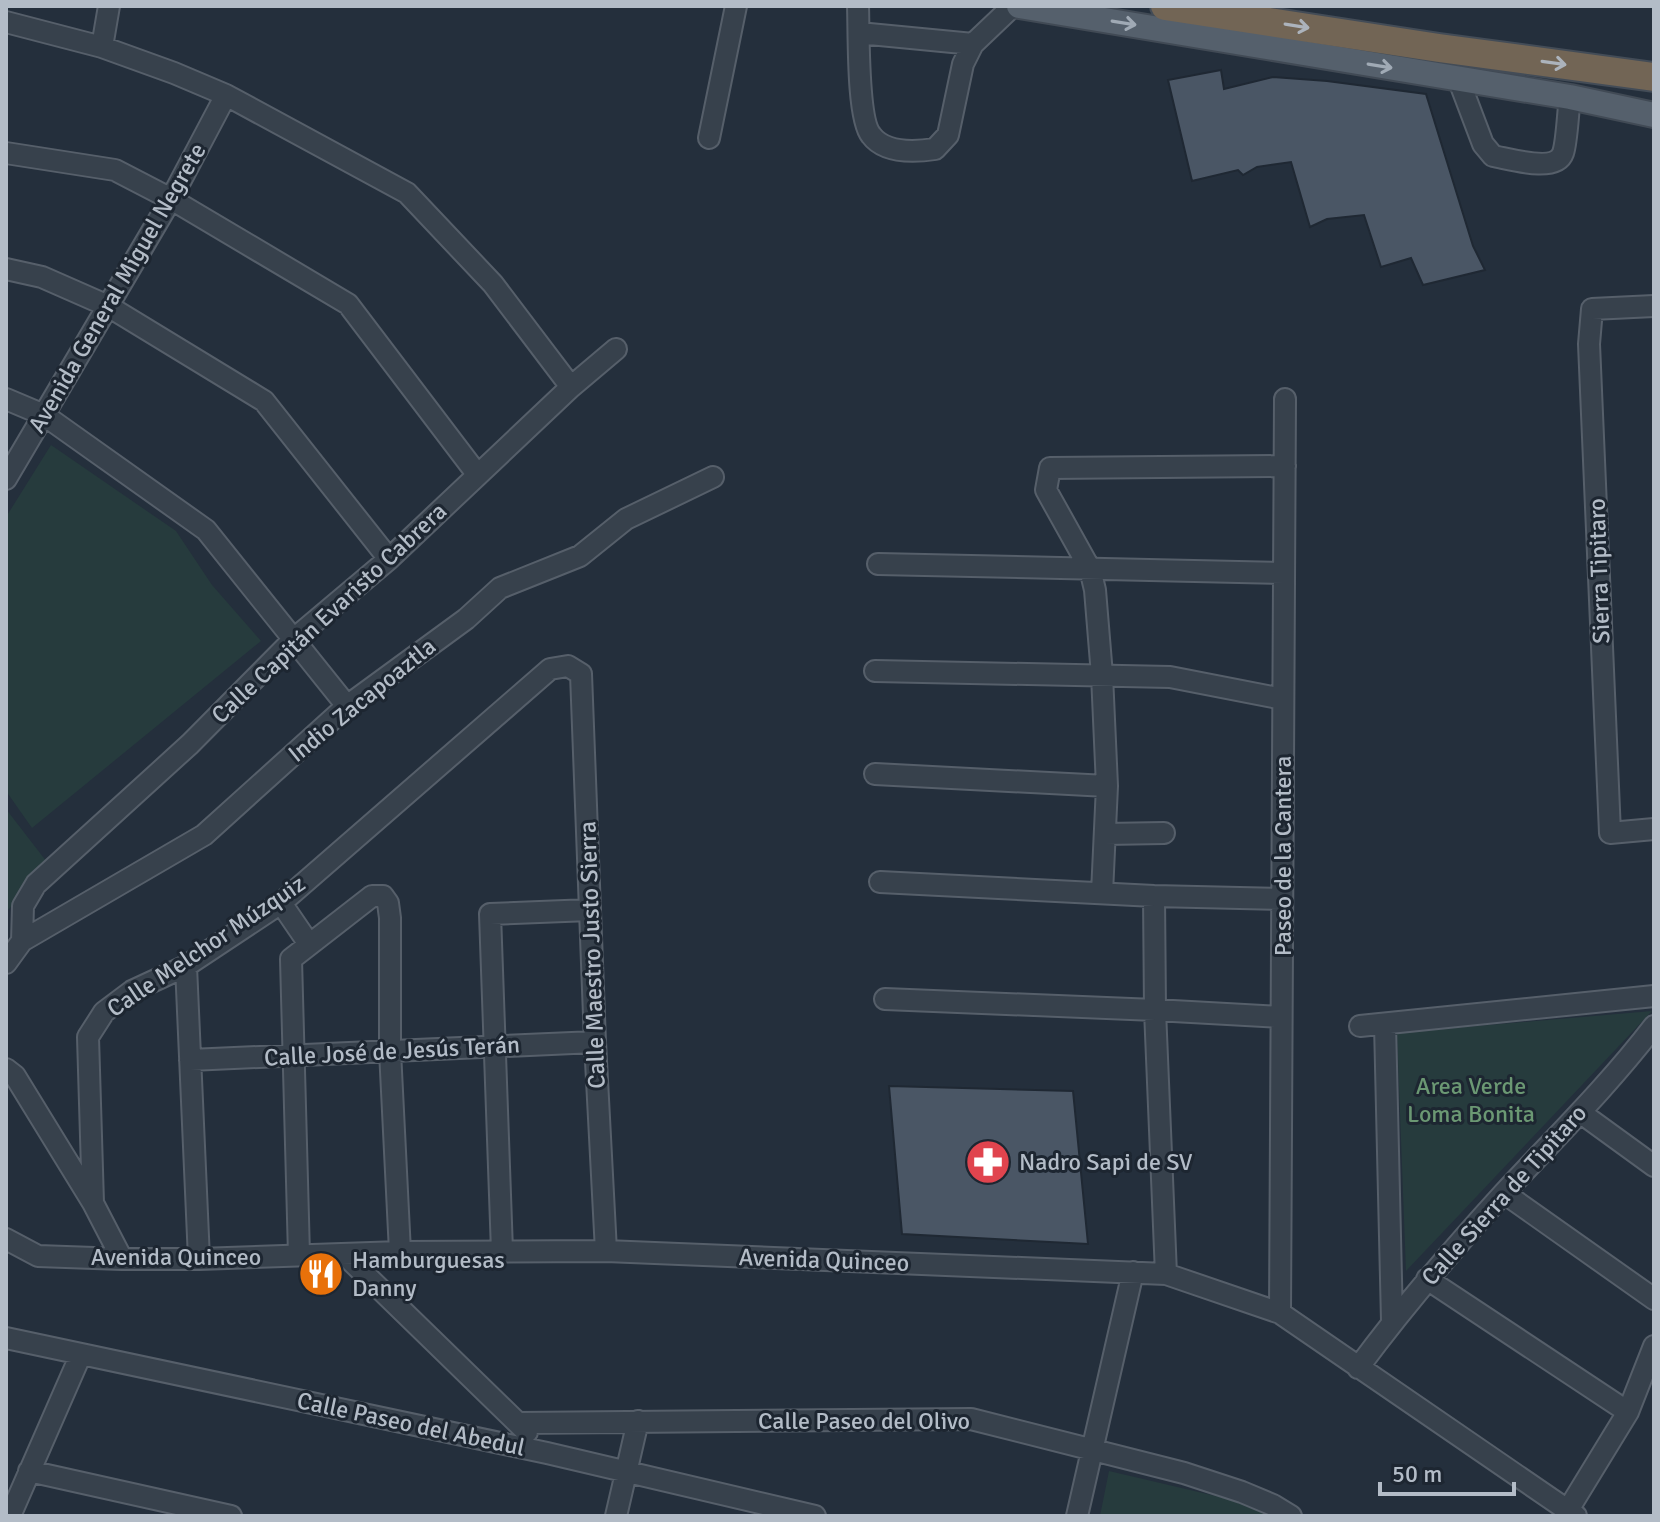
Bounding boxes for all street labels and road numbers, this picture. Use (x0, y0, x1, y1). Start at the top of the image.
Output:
street label: Avenida General Miguel Negrete (22, 138, 212, 438)
street label: Calle Capitán Evaristo Cabrera (205, 496, 453, 730)
street label: Sierra Tipitaro (1581, 498, 1617, 644)
street label: Indio Zacapoaztla (282, 631, 442, 769)
street label: Paseo de la Cantera (1268, 756, 1298, 956)
street label: Calle Maestro Justo Sierra (572, 821, 612, 1089)
street label: Calle Melchor Múzquiz (101, 869, 311, 1023)
street label: Calle José de Jesús Terán (263, 1029, 521, 1073)
street label: Calle Sierra de Tipitaro (1415, 1098, 1593, 1292)
street label: Avenida Quinceo (91, 1242, 261, 1272)
street label: Avenida Quinceo (738, 1242, 910, 1278)
street label: Calle Paseo del Abedul (294, 1385, 528, 1463)
street label: Calle Paseo del Olivo (758, 1406, 970, 1436)

